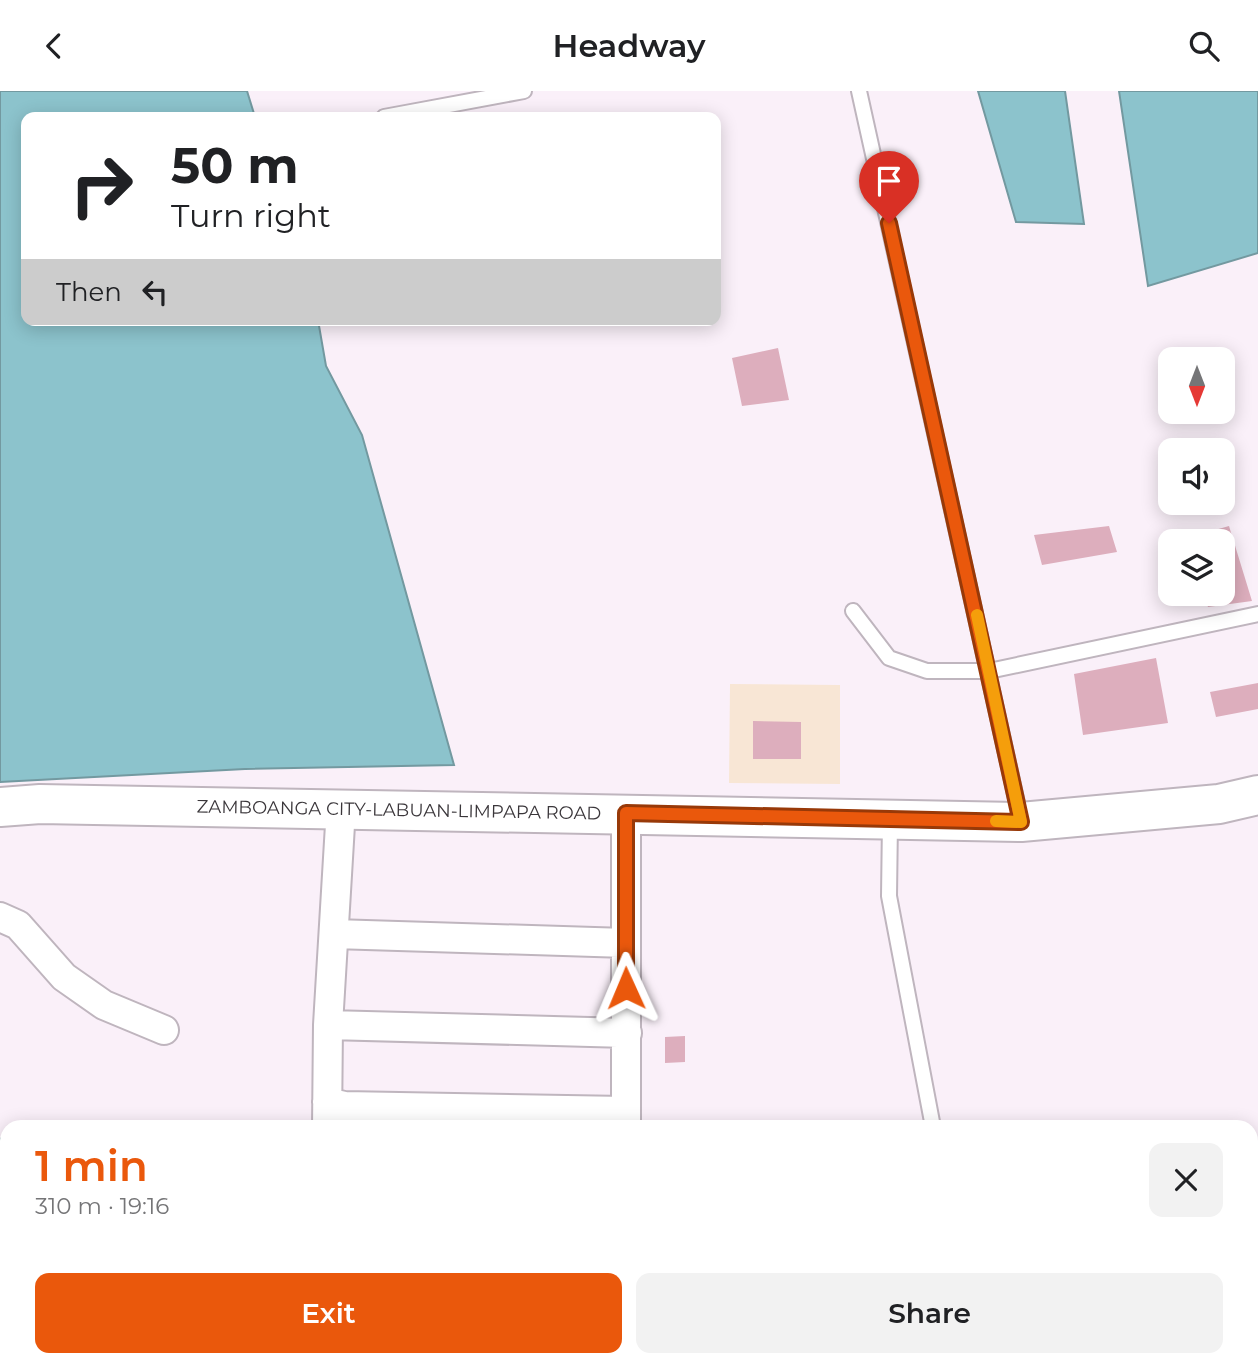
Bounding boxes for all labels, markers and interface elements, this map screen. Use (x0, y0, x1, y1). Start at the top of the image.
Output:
text: Headway (553, 26, 705, 65)
icon: back (35, 27, 73, 65)
icon: search (1185, 27, 1223, 65)
text: 50 m (171, 136, 299, 195)
icon: right (56, 140, 147, 231)
pin (859, 151, 919, 223)
icon: arrive (870, 162, 908, 200)
text: Turn right (171, 196, 331, 235)
icon: left (136, 273, 174, 311)
text: Then (56, 276, 122, 308)
north arrow (1158, 347, 1236, 423)
map controls (1158, 347, 1235, 606)
button: sound (1158, 438, 1235, 515)
button: layers (1158, 529, 1235, 606)
street label: ZAMBOANGA CITY-LABUAN-LIMPAPA ROAD (196, 795, 602, 825)
position arrow (589, 951, 663, 1025)
text: 1 min (35, 1140, 148, 1192)
button: close (1149, 1143, 1223, 1217)
text: 310 m · 19:16 (35, 1192, 169, 1220)
button: Exit (35, 1273, 622, 1353)
button: Share (636, 1273, 1223, 1353)

